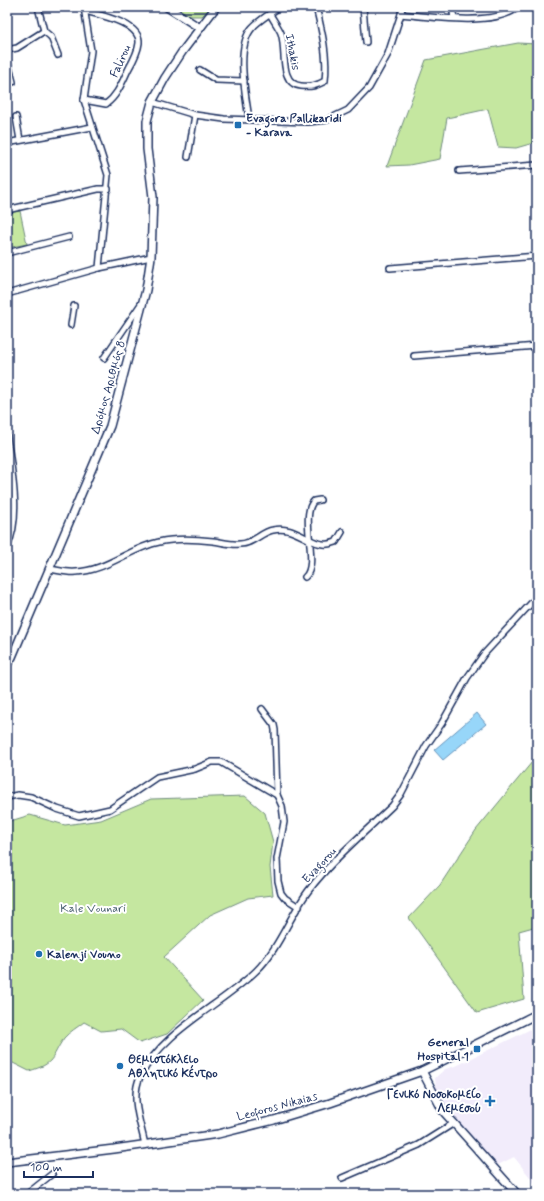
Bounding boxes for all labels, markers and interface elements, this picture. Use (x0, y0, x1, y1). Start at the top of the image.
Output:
street label: Ithakis (281, 33, 303, 72)
street label: Falirou (107, 42, 135, 80)
place label: Evagora Pallikaridi - Karava (246, 111, 342, 141)
marker: Evagora Pallikaridi - Karava (233, 120, 243, 130)
street label: Δρόμος Αριθμός 8 (88, 339, 130, 436)
street label: Evagorou (299, 844, 342, 888)
park label: Kale Vounari (60, 901, 126, 917)
place label: Kalenji Vouno (47, 947, 121, 963)
marker: Kalenji Vouno (34, 949, 44, 959)
place label: General Hospital 1 (418, 1035, 469, 1065)
marker: General Hospital 1 (472, 1044, 482, 1054)
place label: Θεμιστόκλειο Αθλητικό Κέντρο (128, 1052, 218, 1082)
marker: Θεμιστόκλειο Αθλητικό Κέντρο (115, 1061, 125, 1071)
place label: Γενικό Νοσοκομείο Λεμεσού (386, 1087, 482, 1117)
street label: Leoforos Nikaias (235, 1088, 320, 1126)
marker: Γενικό Νοσοκομείο Λεμεσού (484, 1095, 496, 1107)
scale bar (24, 1153, 93, 1179)
text: 100 m (30, 1160, 62, 1176)

